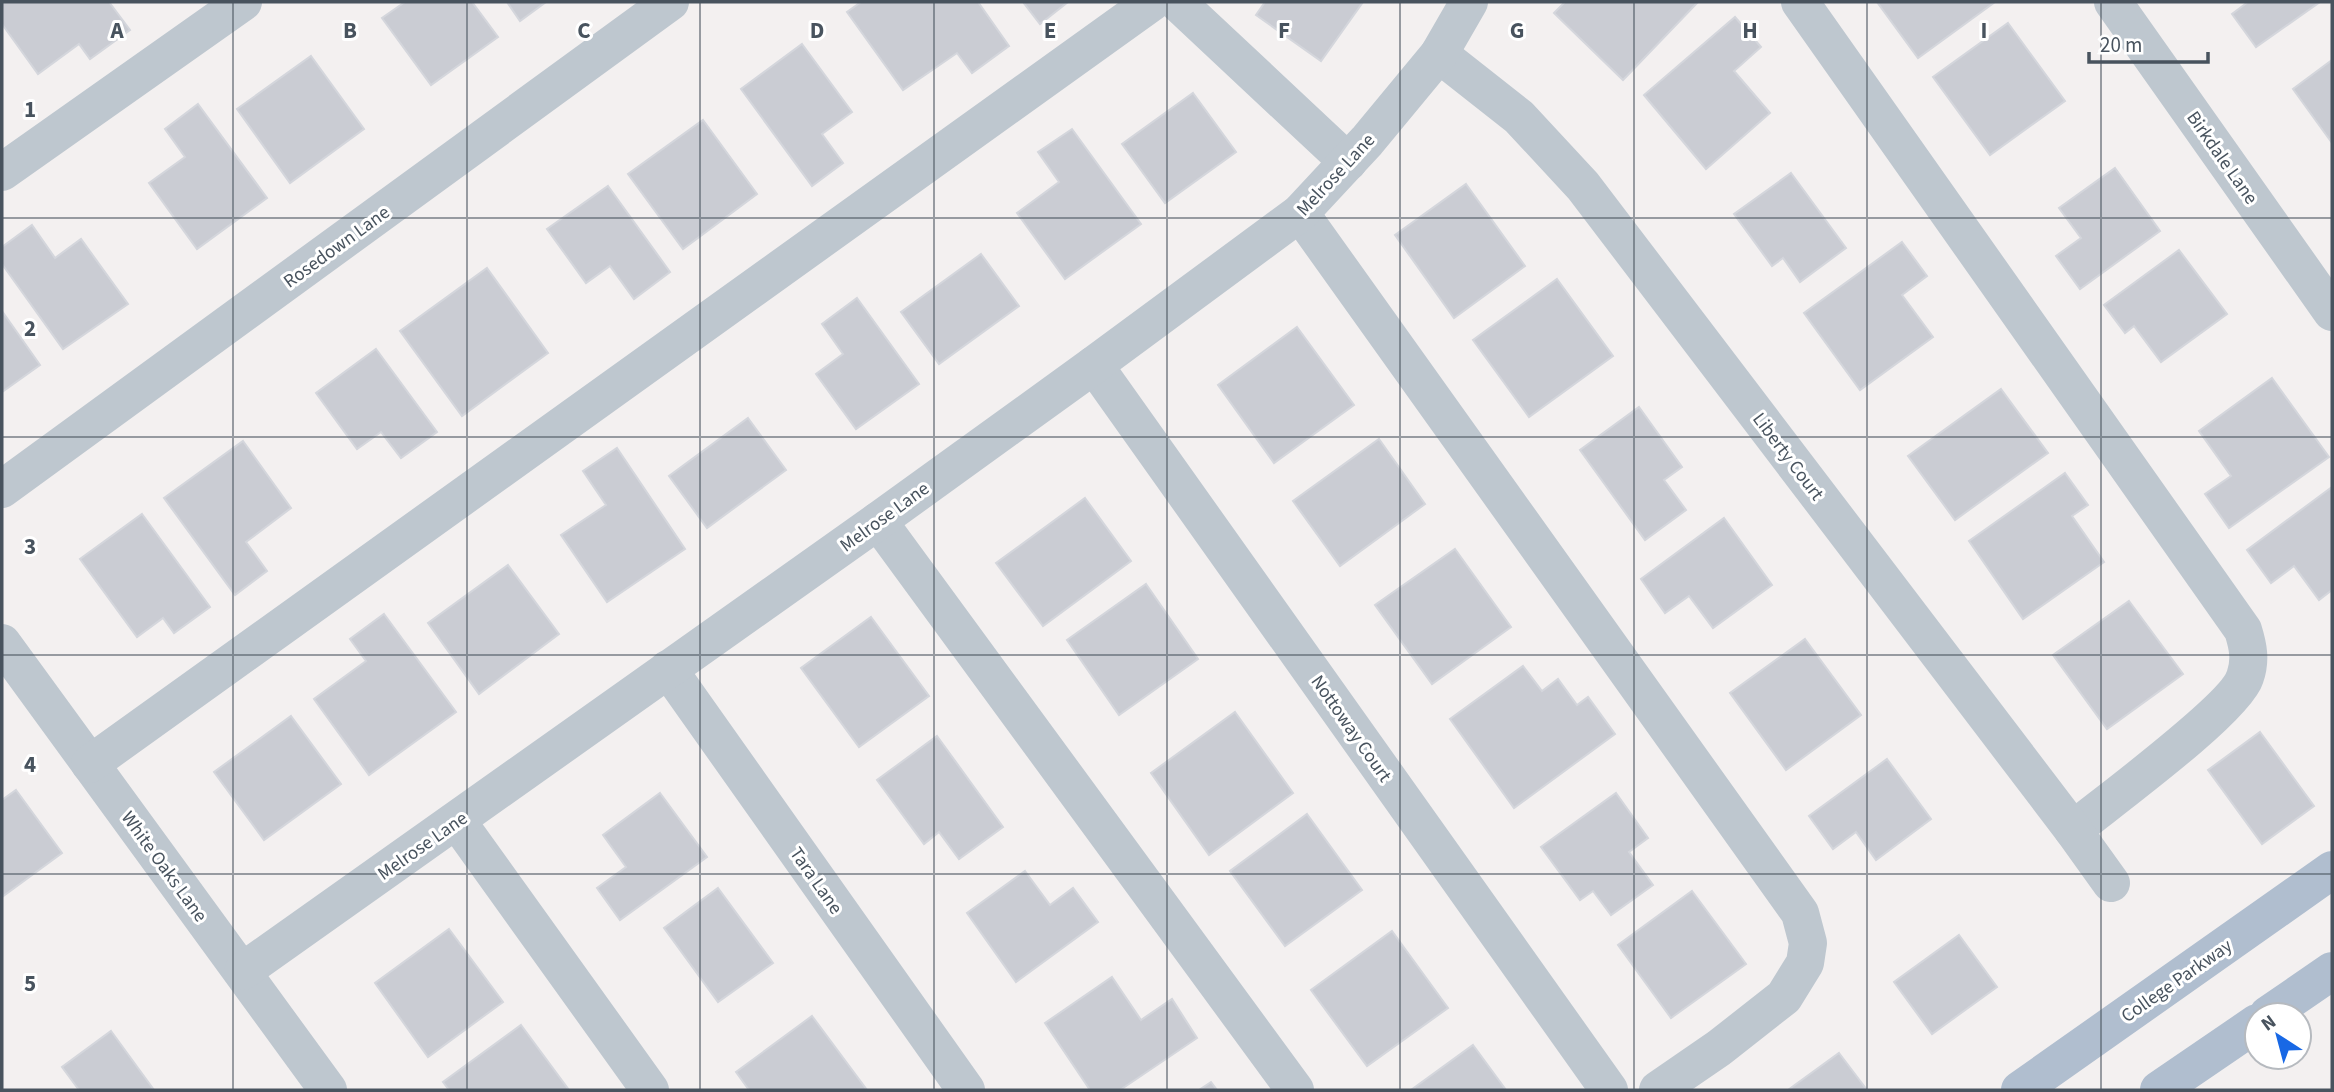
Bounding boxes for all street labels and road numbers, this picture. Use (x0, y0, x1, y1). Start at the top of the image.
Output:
street label: Birkdale Lane (2180, 106, 2264, 210)
street label: Melrose Lane (1291, 128, 1382, 222)
street label: Rosedown Lane (278, 199, 396, 295)
street label: Liberty Court (1746, 407, 1830, 507)
street label: Melrose Lane (835, 476, 935, 559)
street label: Nottoway Court (1304, 670, 1398, 788)
street label: Melrose Lane (372, 805, 473, 887)
street label: White Oaks Lane (114, 806, 213, 928)
street label: Tara Lane (783, 842, 849, 920)
street label: College Parkway (2116, 933, 2238, 1030)

